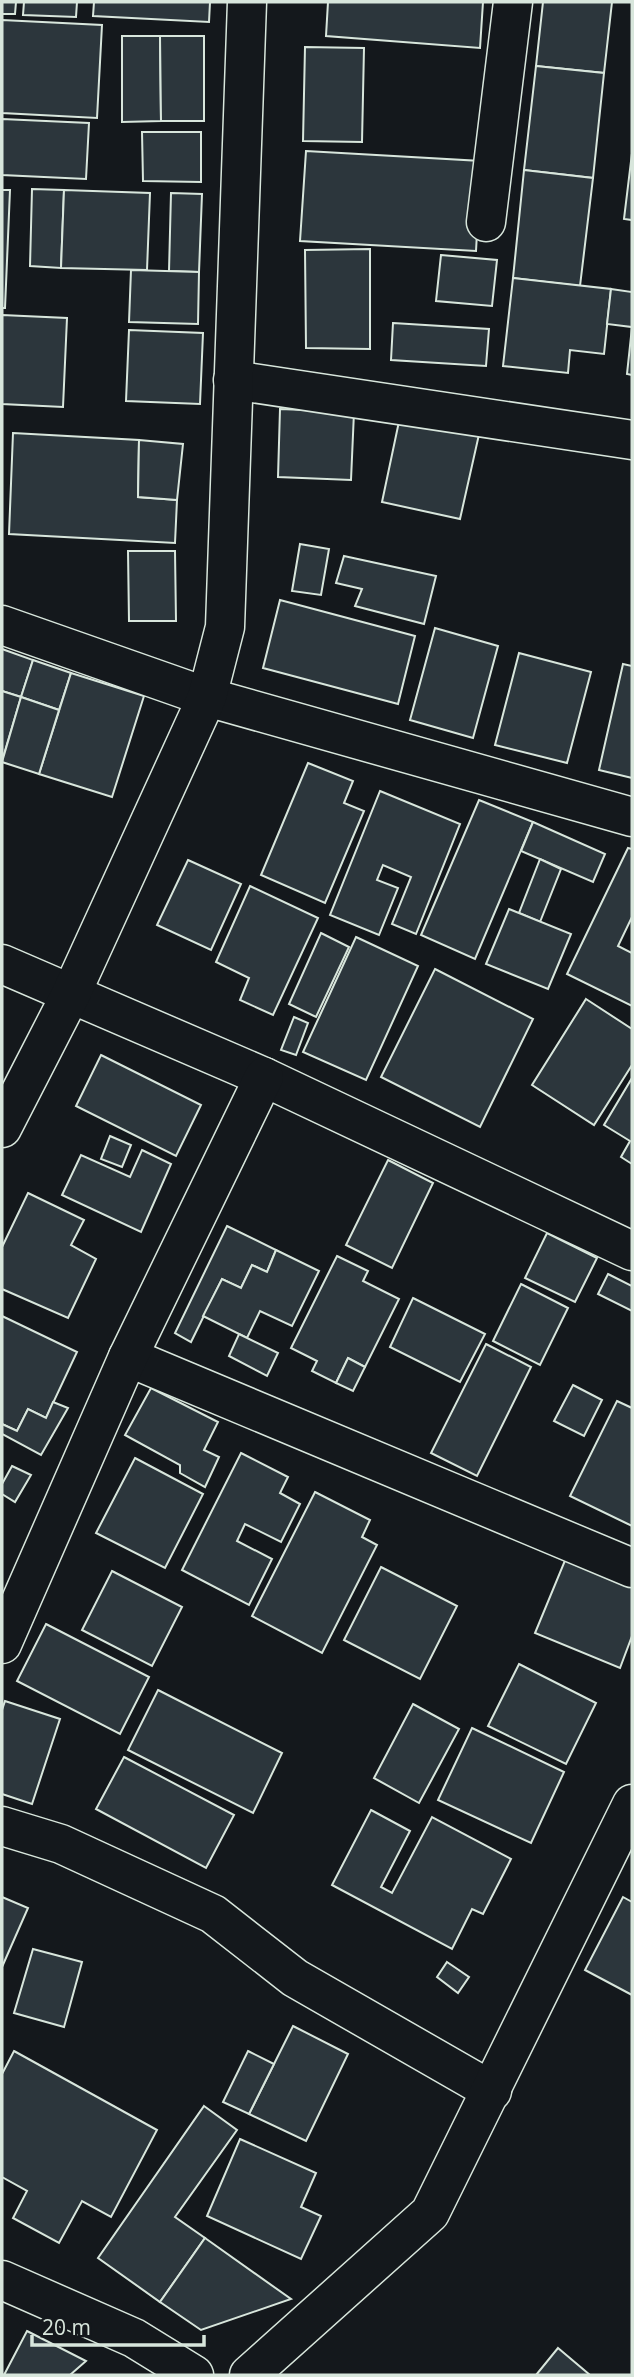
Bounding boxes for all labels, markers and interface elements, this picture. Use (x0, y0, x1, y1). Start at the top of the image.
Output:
scale bar (32, 2304, 203, 2348)
text: 20 m (42, 2313, 91, 2341)

